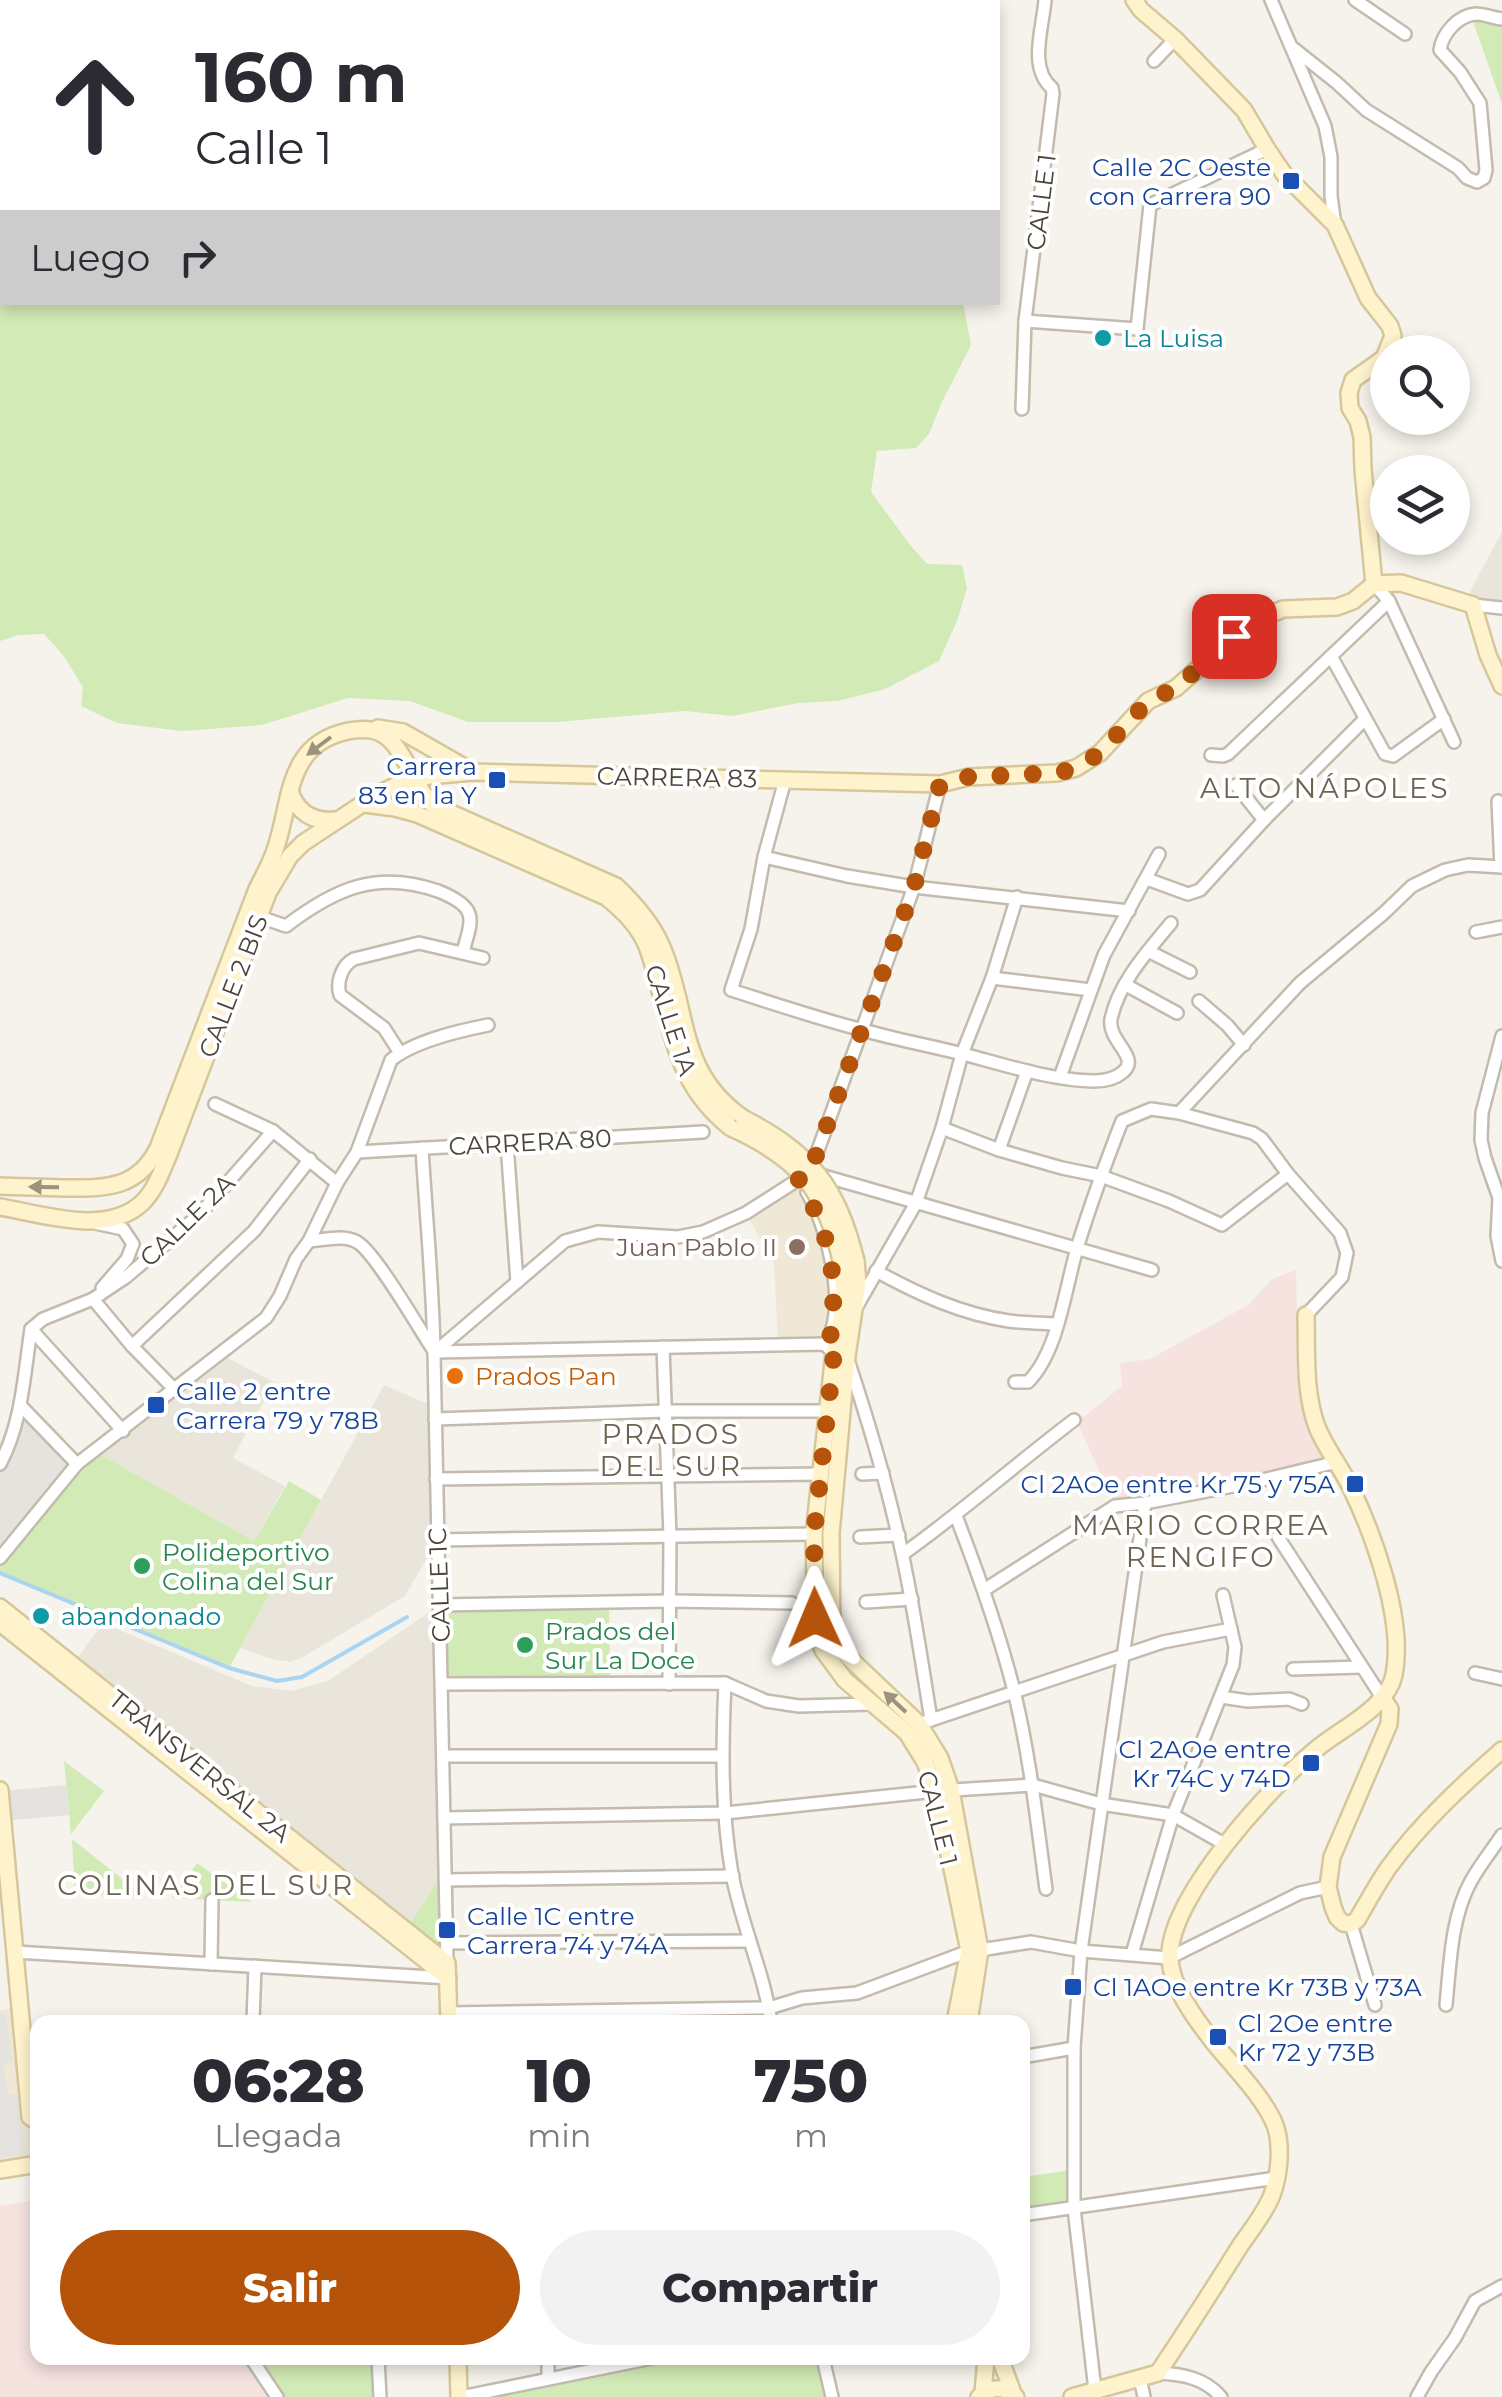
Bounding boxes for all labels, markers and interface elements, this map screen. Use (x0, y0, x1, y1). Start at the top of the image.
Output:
text: 160 m (195, 34, 408, 120)
icon: ahead (30, 40, 160, 170)
text: Calle 1 (195, 120, 333, 175)
street label: CALLE 1 (1020, 152, 1062, 252)
place label: Calle 2C Oeste con Carrera 90 (1089, 152, 1271, 211)
marker: Calle 2C Oeste con Carrera 90 (1280, 170, 1302, 192)
icon: right (170, 230, 225, 285)
text: Luego (30, 234, 150, 281)
place label: La Luisa (1123, 323, 1224, 353)
marker: La Luisa (1092, 327, 1114, 349)
map controls (1370, 335, 1470, 555)
button: search (1370, 335, 1470, 435)
button: layers (1370, 455, 1470, 555)
pin (1192, 594, 1277, 679)
icon: arrive (1207, 609, 1262, 664)
one-way arrow (306, 735, 332, 755)
place label: Carrera 83 en la Y (358, 751, 477, 810)
street label: CARRERA 83 (596, 761, 758, 793)
marker: Carrera 83 en la Y (486, 769, 508, 791)
district label: ALTO NÁPOLES (1200, 771, 1450, 805)
street label: CALLE 2 BIS (192, 910, 274, 1062)
street label: CALLE 1A (639, 961, 703, 1079)
street label: CARRERA 80 (448, 1123, 612, 1161)
street label: CALLE 2A (133, 1167, 241, 1272)
one-way arrow (28, 1179, 60, 1195)
place label: Juan Pablo II (615, 1232, 777, 1262)
marker: Juan Pablo II (786, 1236, 808, 1258)
place label: Prados Pan (475, 1361, 617, 1391)
marker: Prados Pan (444, 1365, 466, 1387)
place label: Calle 2 entre Carrera 79 y 78B (176, 1376, 379, 1435)
marker: Calle 2 entre Carrera 79 y 78B (145, 1394, 167, 1416)
district label: PRADOS DEL SUR (600, 1417, 742, 1483)
place label: Cl 2AOe entre Kr 75 y 75A (1021, 1469, 1335, 1499)
marker: Cl 2AOe entre Kr 75 y 75A (1344, 1473, 1366, 1495)
district label: MARIO CORREA RENGIFO (1072, 1508, 1330, 1574)
street label: CALLE 1C (422, 1527, 456, 1643)
place label: Polideportivo Colina del Sur (162, 1537, 334, 1596)
marker: Polideportivo Colina del Sur (131, 1555, 153, 1577)
position arrow (763, 1566, 867, 1670)
place label: abandonado (61, 1601, 221, 1631)
marker: abandonado (30, 1605, 52, 1627)
place label: Prados del Sur La Doce (545, 1616, 695, 1675)
marker: Prados del Sur La Doce (514, 1634, 536, 1656)
street label: TRANSVERSAL 2A (103, 1684, 297, 1848)
one-way arrow (883, 1691, 907, 1714)
place label: Cl 2AOe entre Kr 74C y 74D (1119, 1734, 1291, 1793)
marker: Cl 2AOe entre Kr 74C y 74D (1300, 1752, 1322, 1774)
street label: CALLE 1 (912, 1767, 964, 1869)
district label: COLINAS DEL SUR (57, 1868, 355, 1902)
place label: Calle 1C entre Carrera 74 y 74A (467, 1901, 668, 1960)
marker: Calle 1C entre Carrera 74 y 74A (436, 1919, 458, 1941)
place label: Cl 1AOe entre Kr 73B y 73A (1093, 1972, 1422, 2002)
marker: Cl 1AOe entre Kr 73B y 73A (1062, 1976, 1084, 1998)
place label: Cl 2Oe entre Kr 72 y 73B (1238, 2008, 1393, 2067)
marker: Cl 2Oe entre Kr 72 y 73B (1207, 2026, 1229, 2048)
text: 06:28 (192, 2044, 365, 2117)
text: 10 (527, 2044, 592, 2117)
text: 750 (754, 2044, 868, 2117)
text: Llegada (214, 2116, 342, 2155)
text: min (527, 2116, 591, 2155)
text: m (794, 2116, 828, 2155)
button: Salir (60, 2230, 520, 2345)
button: Compartir (540, 2230, 1000, 2345)

